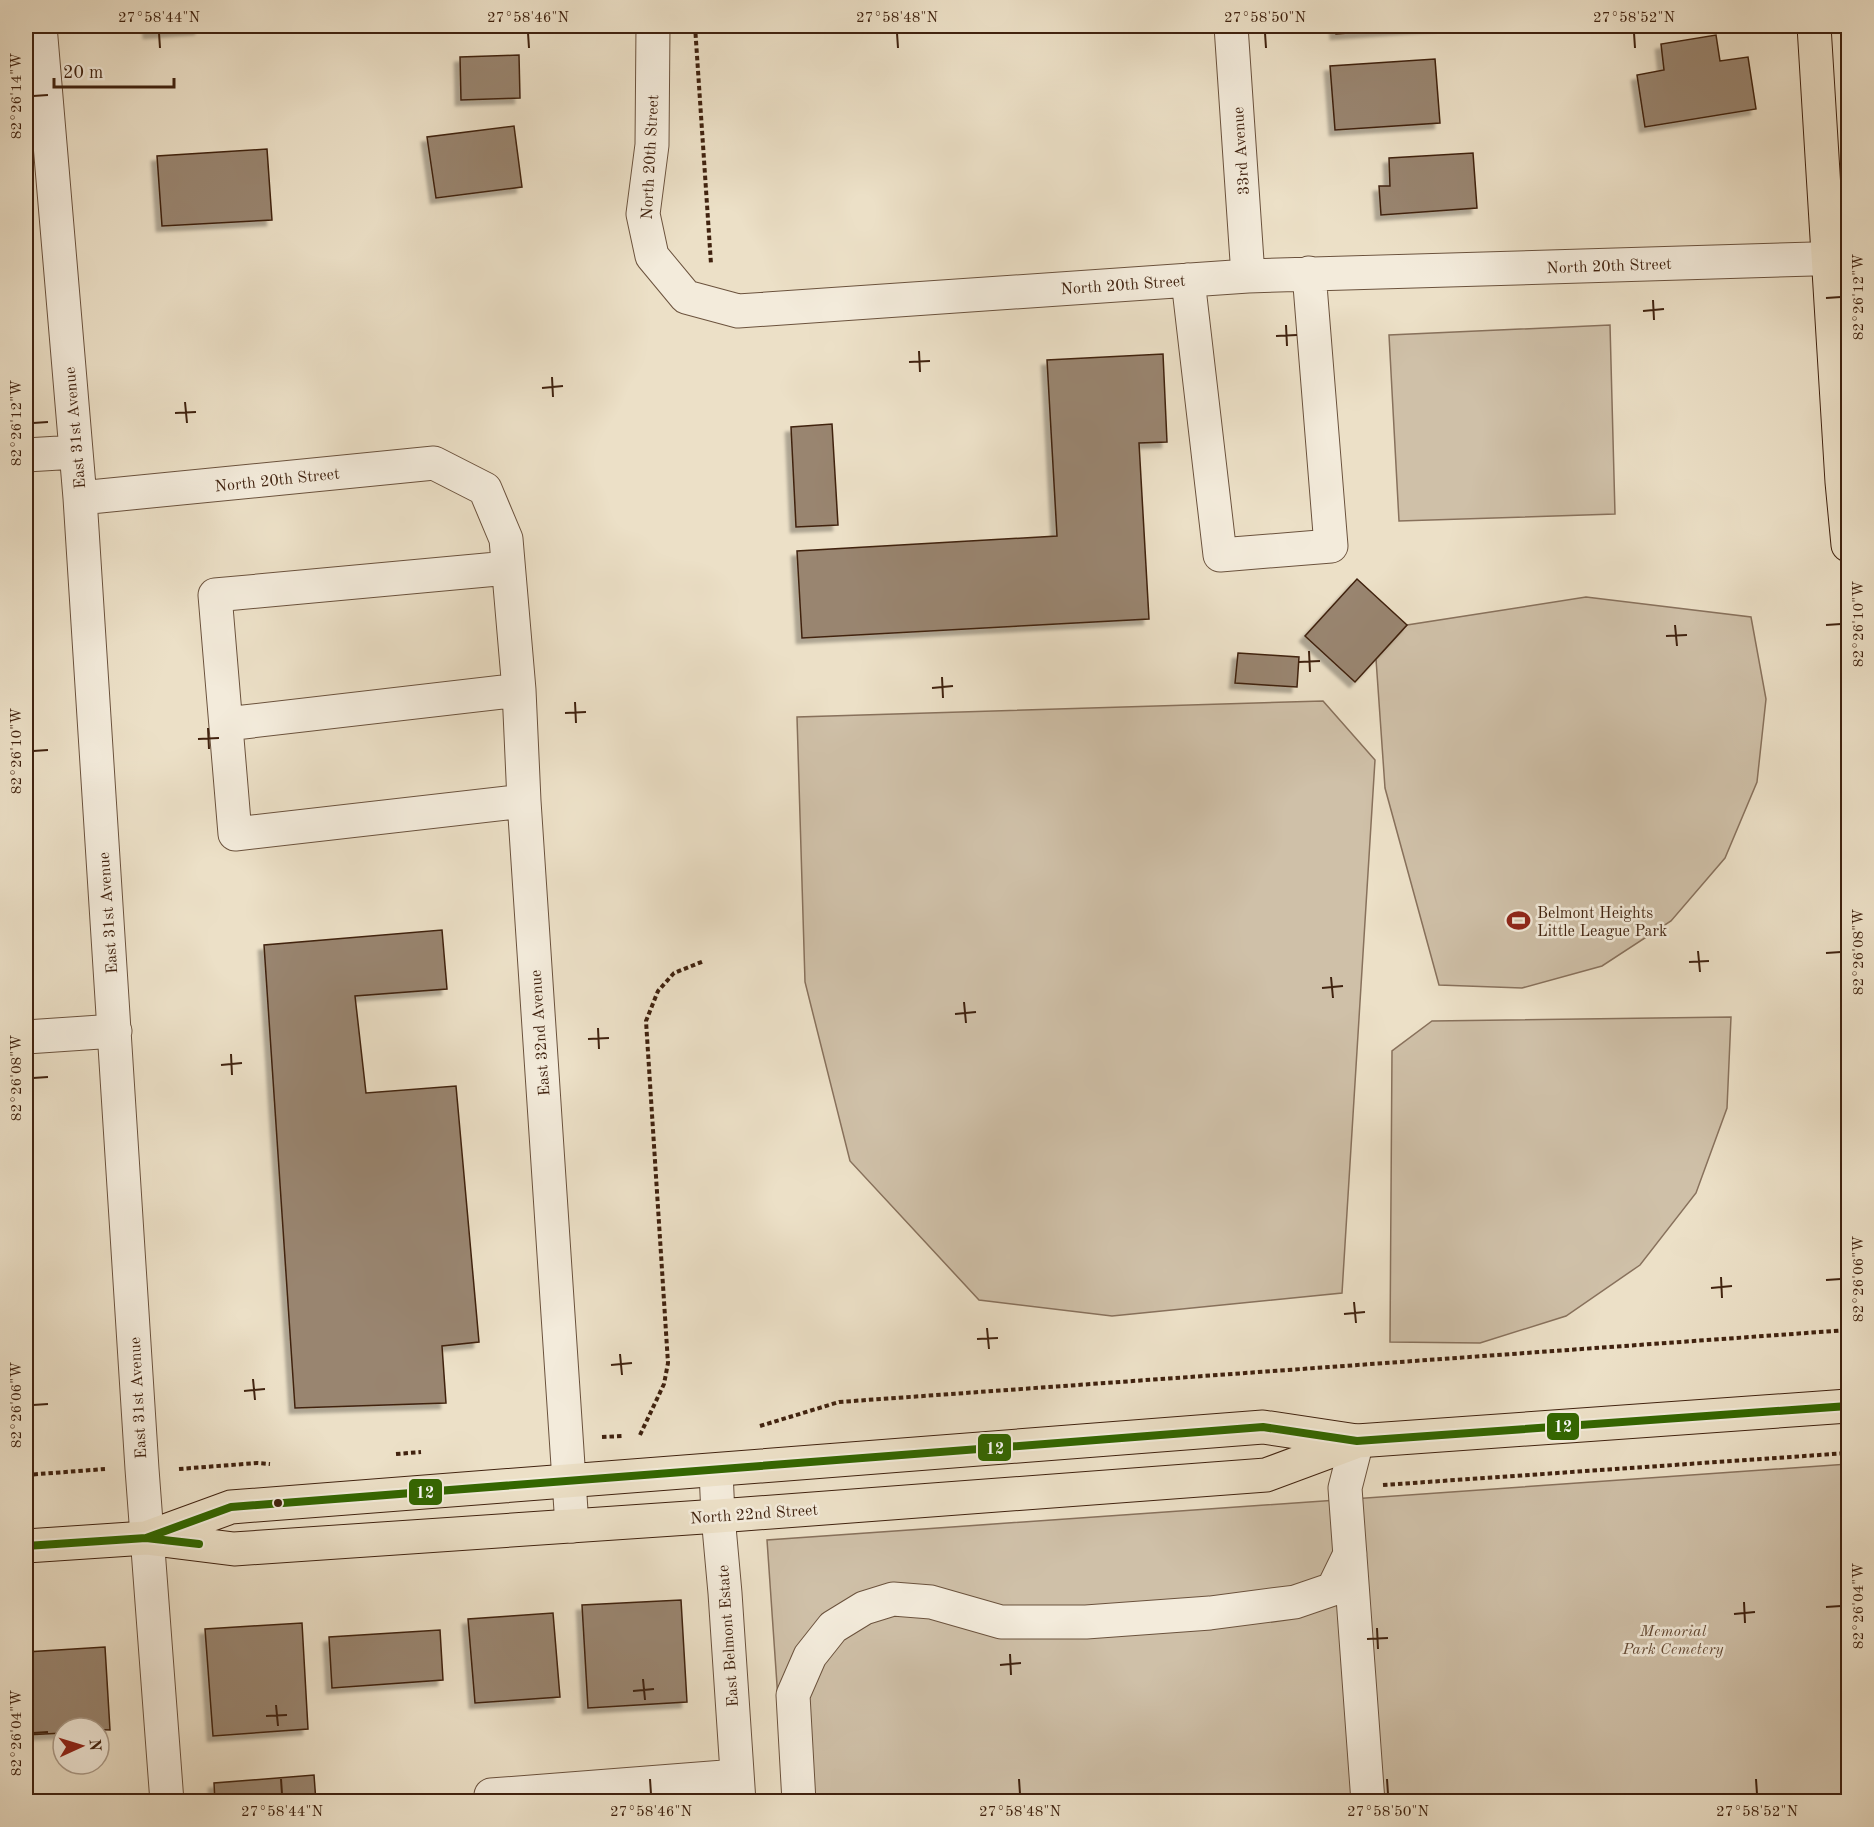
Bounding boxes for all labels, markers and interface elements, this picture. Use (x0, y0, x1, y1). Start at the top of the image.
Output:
text: 27°58'44"N (118, 11, 200, 26)
text: 27°58'46"N (487, 11, 569, 26)
text: 27°58'48"N (856, 11, 938, 26)
text: 27°58'50"N (1224, 11, 1306, 26)
text: 27°58'52"N (1593, 11, 1675, 26)
scale bar (54, 51, 174, 89)
text: 82°26'14"W (10, 53, 25, 139)
text: 20 m (63, 64, 103, 82)
street label: North 20th Street (640, 94, 662, 220)
street label: 33rd Avenue (1231, 106, 1253, 196)
text: 82°26'12"W (1852, 254, 1867, 340)
street label: North 20th Street (1546, 257, 1672, 277)
street label: North 20th Street (1060, 274, 1187, 298)
street label: East 31st Avenue (63, 366, 89, 489)
text: 82°26'12"W (10, 380, 25, 466)
street label: North 20th Street (214, 466, 341, 495)
text: 82°26'10"W (1852, 581, 1867, 667)
text: 82°26'10"W (10, 708, 25, 794)
street label: East 31st Avenue (97, 851, 121, 974)
place label: Belmont Heights Little League Park (1537, 906, 1667, 940)
sports icon: Belmont Heights Little League Park (1506, 908, 1532, 934)
text: 82°26'08"W (1852, 909, 1867, 995)
street label: East 32nd Avenue (529, 969, 553, 1097)
text: 82°26'08"W (10, 1035, 25, 1121)
text: 82°26'06"W (1852, 1236, 1867, 1322)
street label: East 31st Avenue (128, 1336, 150, 1459)
text: 82°26'06"W (10, 1362, 25, 1448)
line badge: 12 (1546, 1412, 1580, 1441)
text: 12 (1554, 1420, 1572, 1436)
line badge: 12 (977, 1433, 1012, 1462)
text: 12 (986, 1442, 1004, 1458)
line badge: 12 (408, 1478, 443, 1506)
text: 12 (416, 1486, 434, 1502)
unlabelled marker (272, 1497, 284, 1509)
street label: North 22nd Street (690, 1503, 819, 1527)
text: 82°26'04"W (1852, 1563, 1867, 1649)
street label: East Belmont Estate (716, 1564, 742, 1707)
park label: Memorial Park Cemetery (1621, 1624, 1724, 1658)
text: 82°26'04"W (10, 1690, 25, 1776)
north arrow (51, 1716, 111, 1776)
text: N (86, 1738, 102, 1753)
text: 27°58'44"N (241, 1805, 323, 1820)
text: 27°58'46"N (610, 1805, 692, 1820)
text: 27°58'48"N (979, 1805, 1061, 1820)
text: 27°58'50"N (1347, 1805, 1429, 1820)
text: 27°58'52"N (1716, 1805, 1798, 1820)

